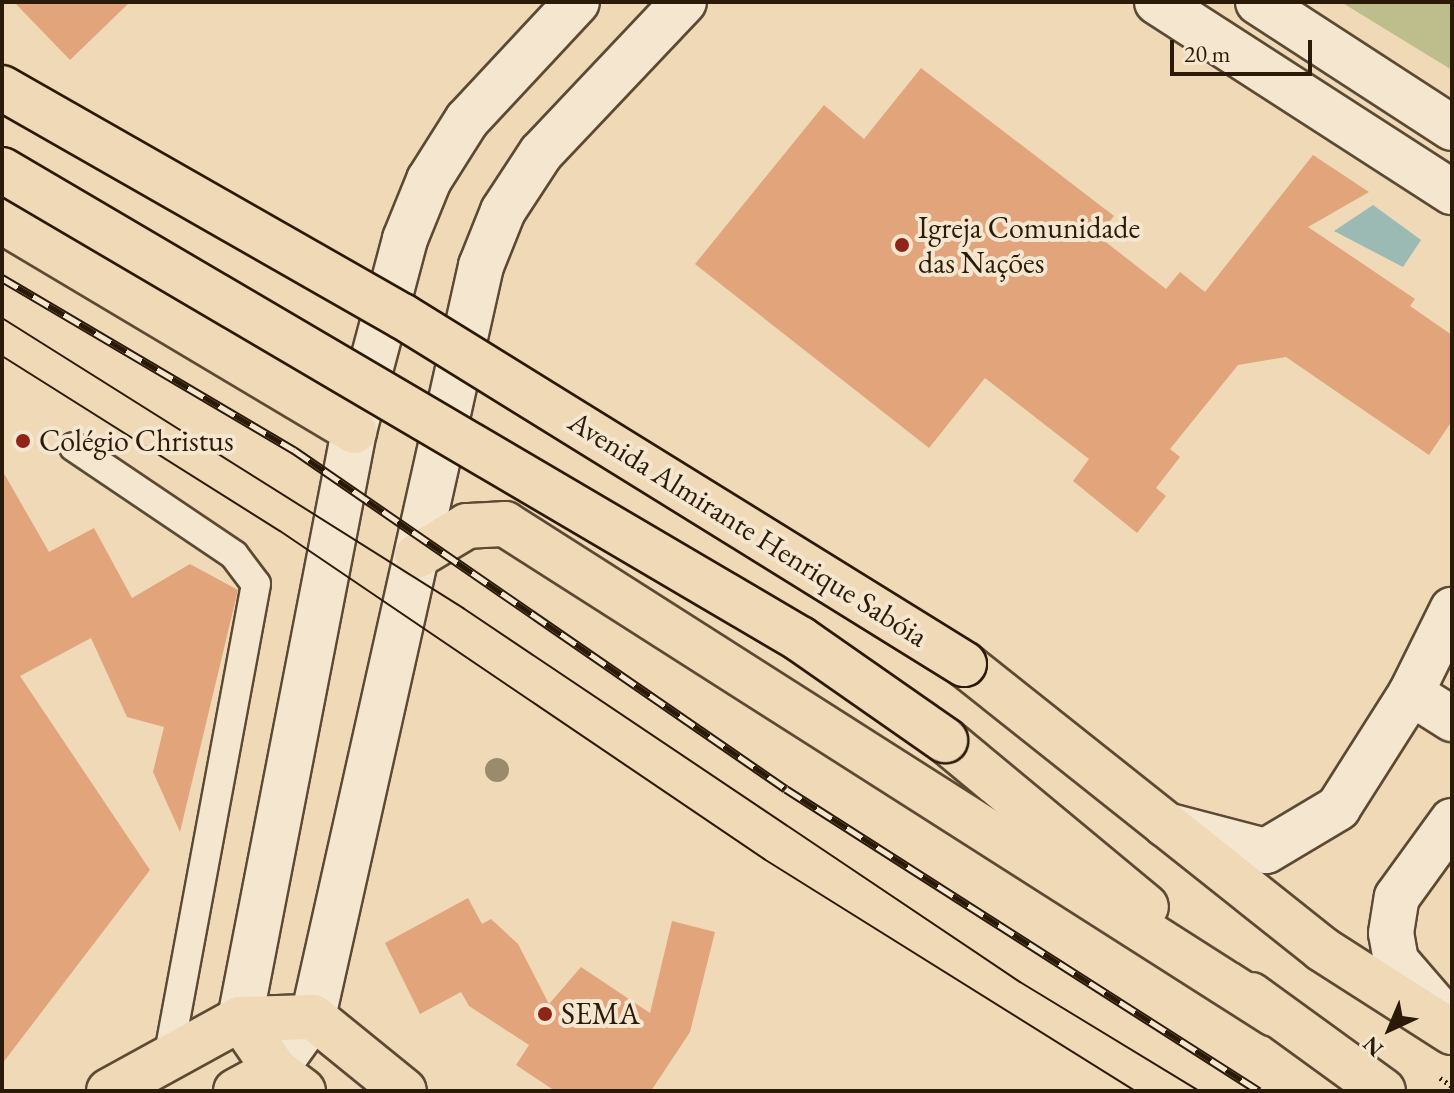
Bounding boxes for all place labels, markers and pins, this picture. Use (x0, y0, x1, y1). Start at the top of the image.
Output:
place label: Igreja Comunidade das Nações (918, 210, 1140, 280)
marker: Igreja Comunidade das Nações (893, 236, 911, 254)
place label: Colégio Christus (39, 423, 234, 459)
marker: Colégio Christus (14, 432, 32, 450)
place label: SEMA (561, 996, 640, 1032)
marker: SEMA (536, 1005, 554, 1023)

